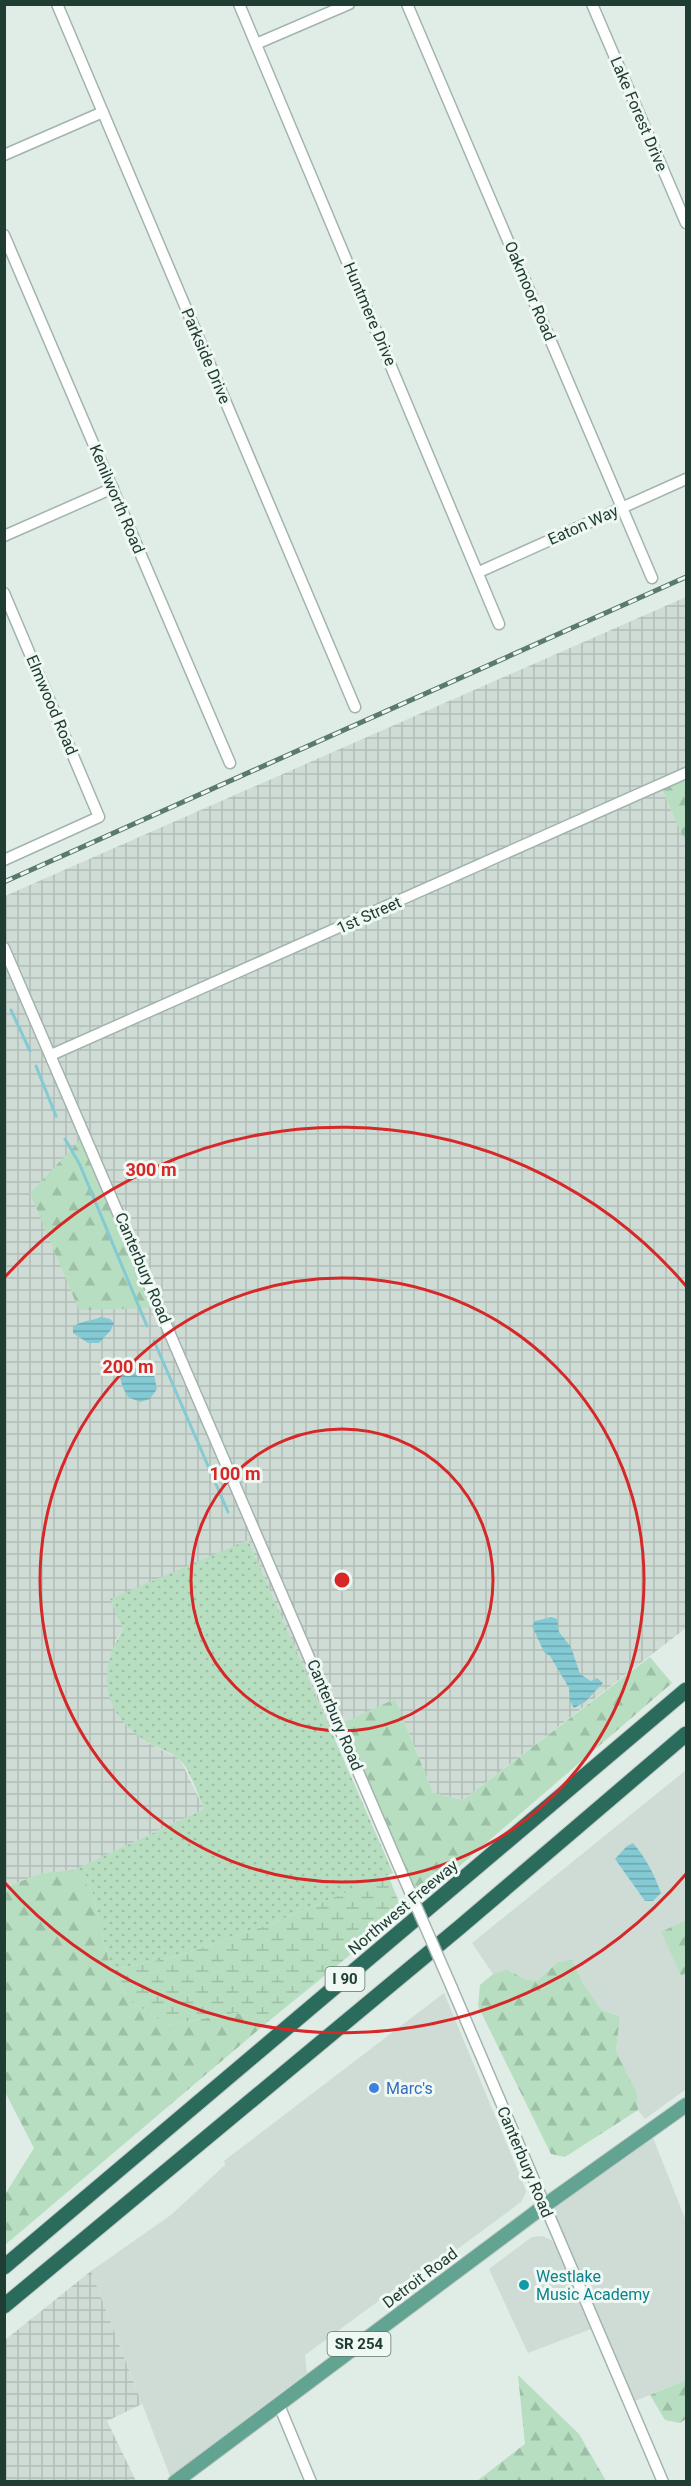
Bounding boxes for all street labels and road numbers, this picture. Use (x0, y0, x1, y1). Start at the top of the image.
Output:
street label: Lake Forest Drive (606, 54, 672, 174)
street label: Oakmoor Road (501, 238, 559, 344)
street label: Huntmere Drive (340, 259, 400, 369)
street label: Parkside Drive (177, 305, 235, 407)
street label: Kenilworth Road (85, 442, 149, 556)
street label: Eaton Way (545, 501, 621, 549)
street label: Elmwood Road (22, 652, 82, 758)
street label: 1st Street (334, 892, 404, 938)
street label: Canterbury Road (111, 1210, 175, 1326)
street label: Canterbury Road (303, 1657, 367, 1773)
street label: Northwest Freeway (344, 1855, 462, 1958)
road number: I 90 (326, 1967, 364, 1991)
street label: Canterbury Road (493, 2104, 557, 2220)
street label: Detroit Road (379, 2244, 461, 2312)
road number: SR 254 (328, 2332, 391, 2356)

